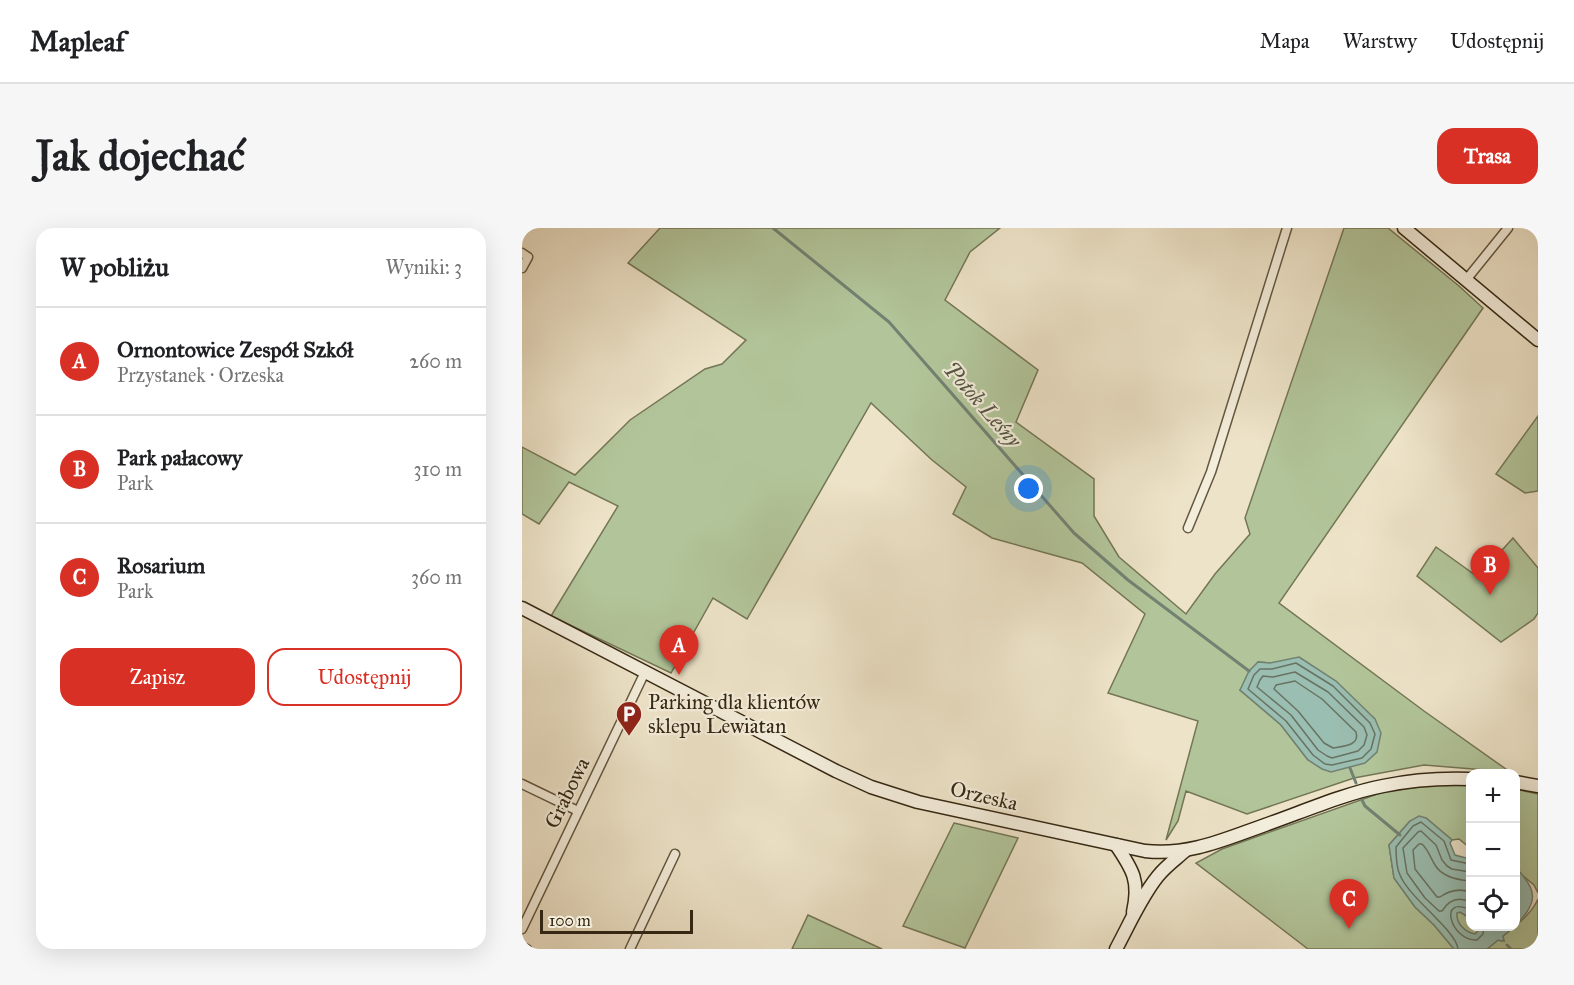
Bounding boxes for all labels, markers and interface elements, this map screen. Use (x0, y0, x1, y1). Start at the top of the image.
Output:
text: Mapleaf (30, 24, 125, 59)
text: Mapa (1260, 28, 1310, 54)
text: Warstwy (1343, 28, 1417, 54)
text: Udostępnij (1450, 28, 1544, 54)
button: Trasa (1437, 128, 1538, 184)
text: Jak dojechać (36, 130, 245, 182)
text: W pobliżu (60, 251, 169, 283)
text: Wyniki: 3 (385, 255, 462, 279)
text: Ornontowice Zespół Szkół (117, 336, 353, 363)
text: A (73, 349, 86, 373)
text: 260 m (409, 349, 462, 373)
water label: Potok Leśny (938, 356, 1028, 453)
text: Przystanek · Orzeska (117, 363, 284, 387)
text: Park pałacowy (117, 444, 242, 471)
text: B (73, 457, 86, 481)
text: 310 m (413, 457, 462, 481)
text: Park (117, 471, 153, 495)
your location (1014, 474, 1043, 503)
pin: B (1470, 546, 1510, 595)
text: Rosarium (117, 552, 205, 579)
text: C (73, 565, 86, 589)
text: 360 m (411, 565, 462, 589)
text: Park (117, 579, 153, 603)
pin: A (660, 626, 698, 675)
button: Zapisz (60, 648, 255, 706)
button: Udostępnij (267, 648, 462, 706)
place label: Parking dla klientów sklepu Lewiatan (648, 689, 820, 739)
parking icon: Parking dla klientów sklepu Lewiatan (614, 699, 644, 737)
street label: Grabowa (539, 753, 595, 833)
map controls (1466, 769, 1520, 931)
button: + (1466, 769, 1520, 823)
street label: Orzeska (948, 776, 1020, 816)
button: − (1466, 823, 1520, 877)
button: locate (1466, 877, 1520, 931)
pin: C (1330, 880, 1368, 929)
scale bar (540, 907, 693, 934)
text: 100 m (549, 911, 591, 930)

